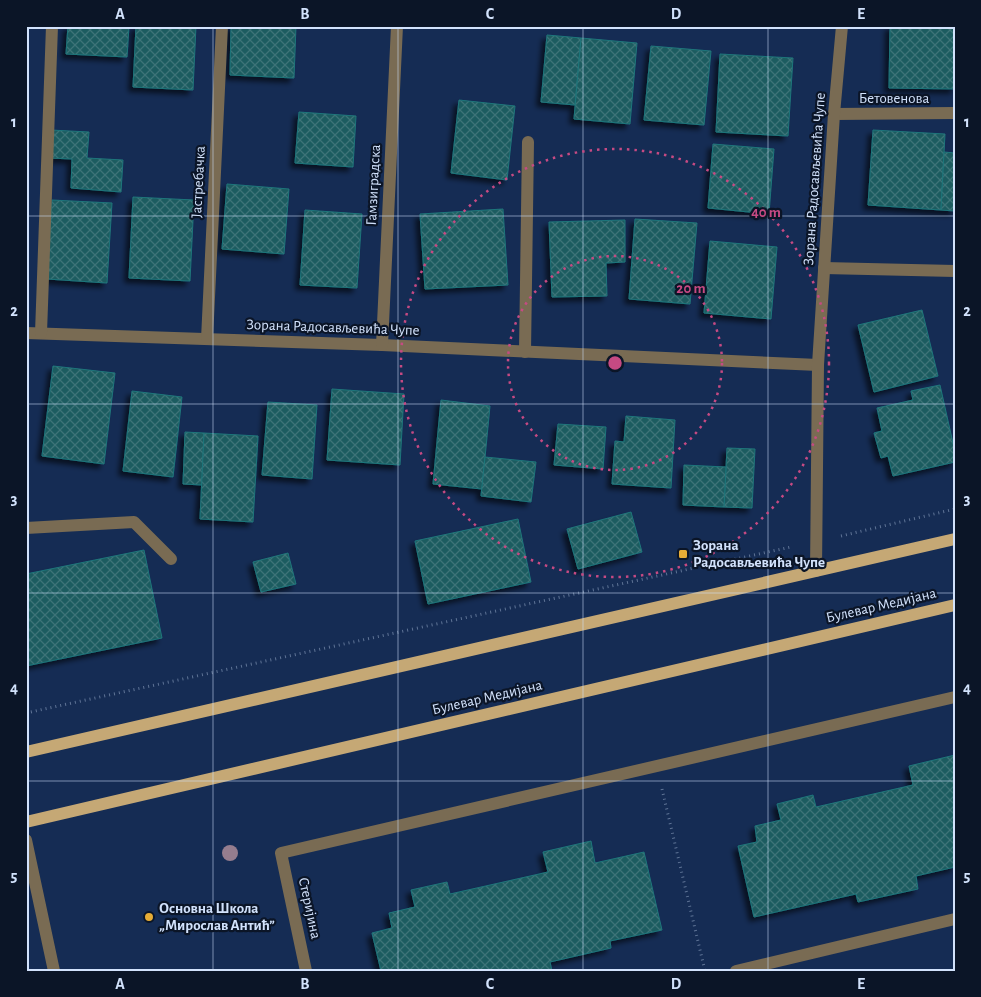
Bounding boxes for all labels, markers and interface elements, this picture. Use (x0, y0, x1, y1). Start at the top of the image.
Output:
text: A (115, 6, 125, 22)
text: B (300, 6, 310, 22)
text: C (486, 6, 495, 22)
text: D (671, 6, 682, 22)
text: E (857, 6, 865, 22)
street label: Бетовенова (859, 91, 929, 106)
street label: Зорана Радосављевића Чупе (801, 92, 828, 266)
text: 1 (11, 114, 17, 130)
text: 1 (964, 114, 970, 130)
street label: Гамзиградска (364, 144, 383, 226)
street label: Јастребачка (189, 145, 208, 219)
text: 40 m (751, 205, 781, 220)
text: 20 m (676, 281, 706, 296)
text: 2 (10, 303, 18, 319)
text: 2 (963, 303, 971, 319)
street label: Зорана Радосављевића Чупе (246, 317, 420, 338)
centre of rings (606, 354, 624, 372)
text: 3 (11, 491, 18, 507)
text: 3 (964, 491, 971, 507)
place label: Зорана Радосављевића Чупе (693, 538, 825, 570)
marker: Зорана Радосављевића Чупе (677, 548, 689, 560)
street label: Булевар Медијана (825, 586, 938, 625)
street label: Булевар Медијана (431, 678, 544, 717)
text: 4 (10, 680, 18, 696)
text: 4 (963, 680, 971, 696)
text: 5 (11, 868, 18, 884)
text: 5 (964, 868, 971, 884)
street label: Стеријина (296, 876, 323, 940)
place label: Основна Школа „Мирослав Антић” (159, 901, 275, 933)
marker: Основна Школа „Мирослав Антић” (143, 911, 155, 923)
text: A (115, 976, 125, 992)
text: B (300, 976, 310, 992)
text: C (486, 976, 495, 992)
text: D (671, 976, 682, 992)
text: E (857, 976, 865, 992)

